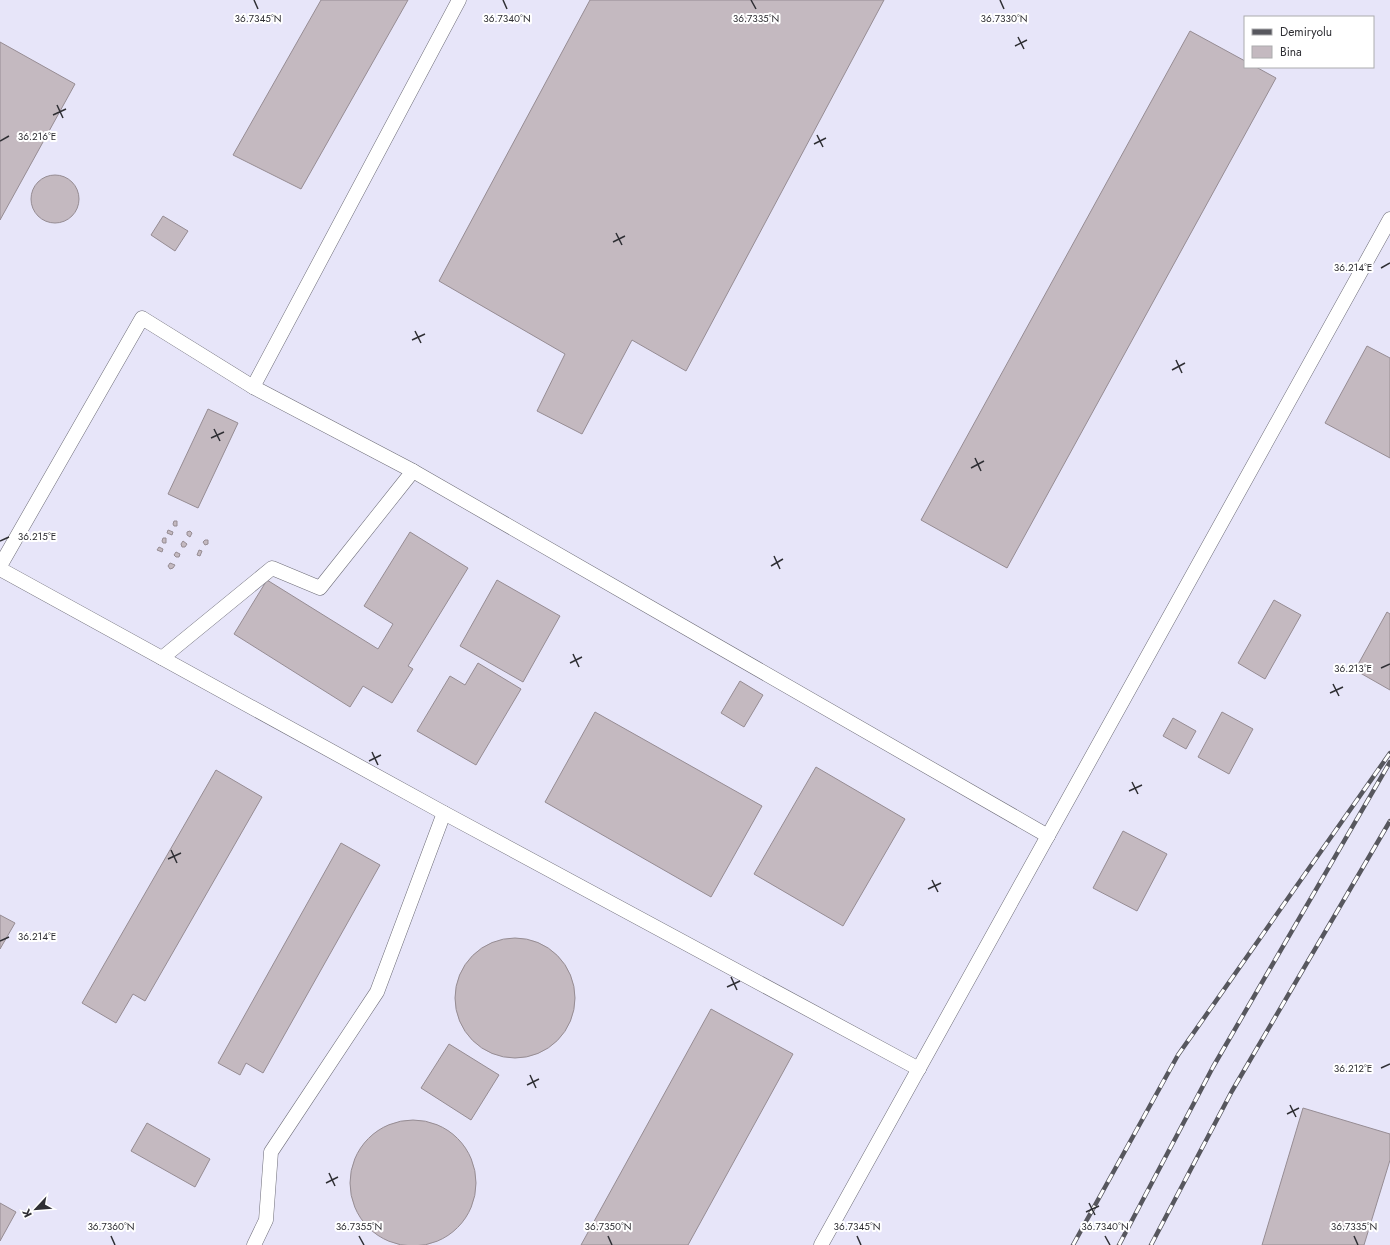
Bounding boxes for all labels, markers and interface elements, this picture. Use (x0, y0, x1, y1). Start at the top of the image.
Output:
text: 36.7345°N (235, 11, 281, 26)
text: 36.7340°N (483, 11, 531, 26)
text: 36.7335°N (733, 11, 779, 26)
text: 36.7330°N (981, 11, 1027, 26)
legend (1244, 16, 1374, 68)
text: Demiryolu (1280, 23, 1332, 41)
text: Bina (1280, 43, 1302, 61)
text: 36.216°E (18, 129, 56, 144)
text: 36.214°E (1334, 260, 1372, 275)
text: 36.215°E (18, 529, 56, 544)
text: 36.213°E (1334, 661, 1372, 676)
text: 36.214°E (18, 929, 56, 944)
text: 36.212°E (1334, 1061, 1372, 1076)
north arrow (16, 1189, 56, 1229)
text: K (18, 1206, 36, 1220)
text: 36.7360°N (87, 1219, 135, 1234)
text: 36.7355°N (336, 1219, 382, 1234)
text: 36.7350°N (584, 1219, 632, 1234)
text: 36.7345°N (834, 1219, 880, 1234)
text: 36.7340°N (1081, 1219, 1129, 1234)
text: 36.7335°N (1331, 1219, 1377, 1234)

